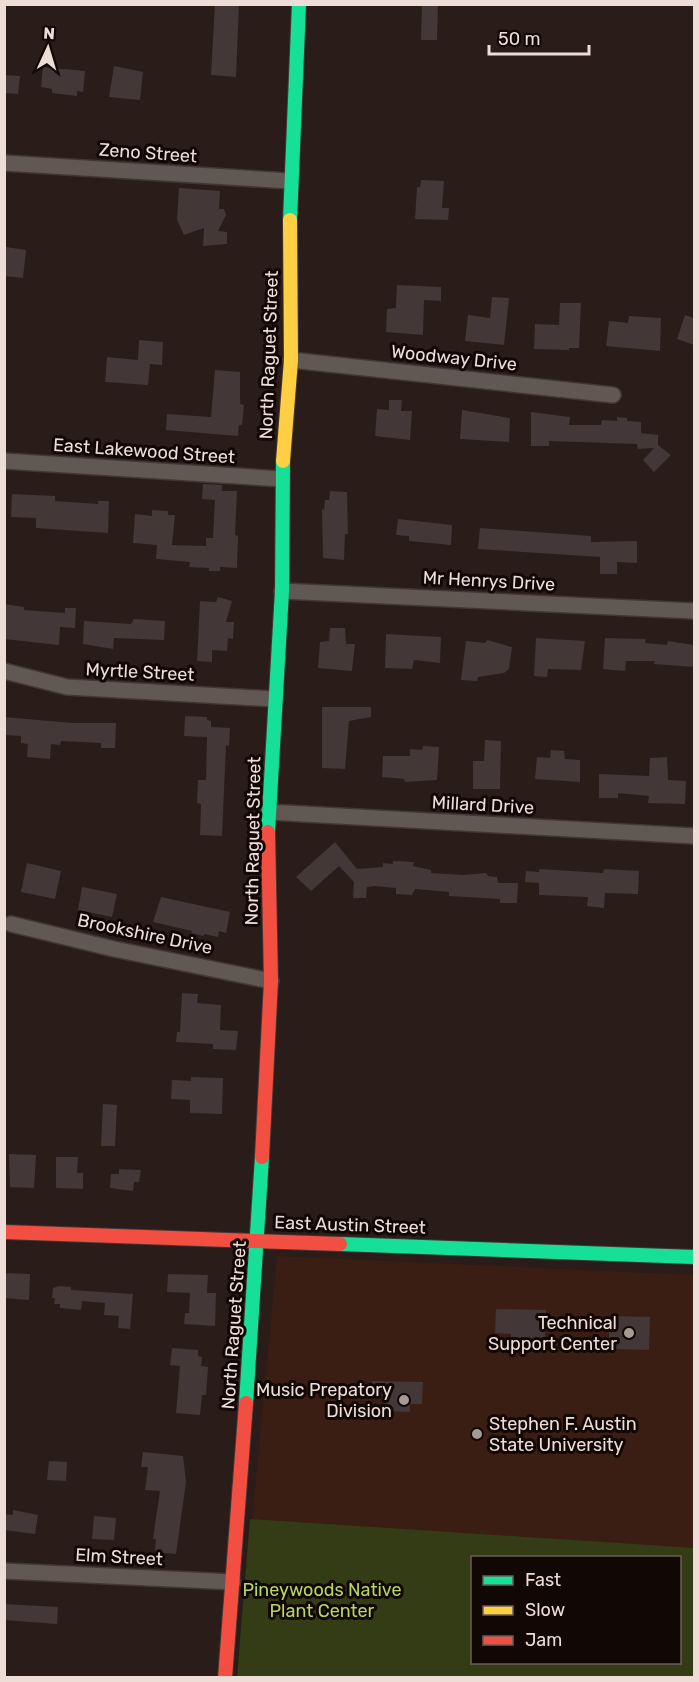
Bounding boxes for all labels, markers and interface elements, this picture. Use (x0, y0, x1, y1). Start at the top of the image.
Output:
north arrow (18, 18, 78, 78)
scale bar (489, 18, 590, 56)
text: N (43, 24, 55, 43)
text: 50 m (498, 28, 541, 50)
street label: Zeno Street (98, 139, 198, 167)
street label: North Raguet Street (255, 270, 283, 440)
street label: Woodway Drive (390, 340, 518, 376)
street label: East Lakewood Street (52, 434, 236, 468)
street label: Mr Henrys Drive (422, 567, 556, 595)
street label: Myrtle Street (85, 658, 195, 686)
street label: North Raguet Street (241, 756, 265, 926)
street label: Millard Drive (431, 791, 535, 819)
street label: Brookshire Drive (75, 909, 215, 959)
street label: East Austin Street (274, 1211, 426, 1239)
street label: North Raguet Street (217, 1240, 251, 1410)
place label: Technical Support Center (488, 1312, 617, 1355)
marker: Technical Support Center (622, 1326, 636, 1340)
place label: Music Prepatory Division (256, 1379, 392, 1422)
marker: Music Prepatory Division (397, 1393, 411, 1407)
place label: Stephen F. Austin State University (489, 1413, 637, 1456)
marker: Stephen F. Austin State University (470, 1427, 484, 1441)
street label: Elm Street (75, 1544, 163, 1570)
legend (471, 1556, 681, 1664)
text: Fast (525, 1569, 561, 1591)
park label: Pineywoods Native Plant Center (242, 1579, 402, 1622)
text: Slow (525, 1599, 565, 1621)
text: Jam (525, 1629, 562, 1651)

